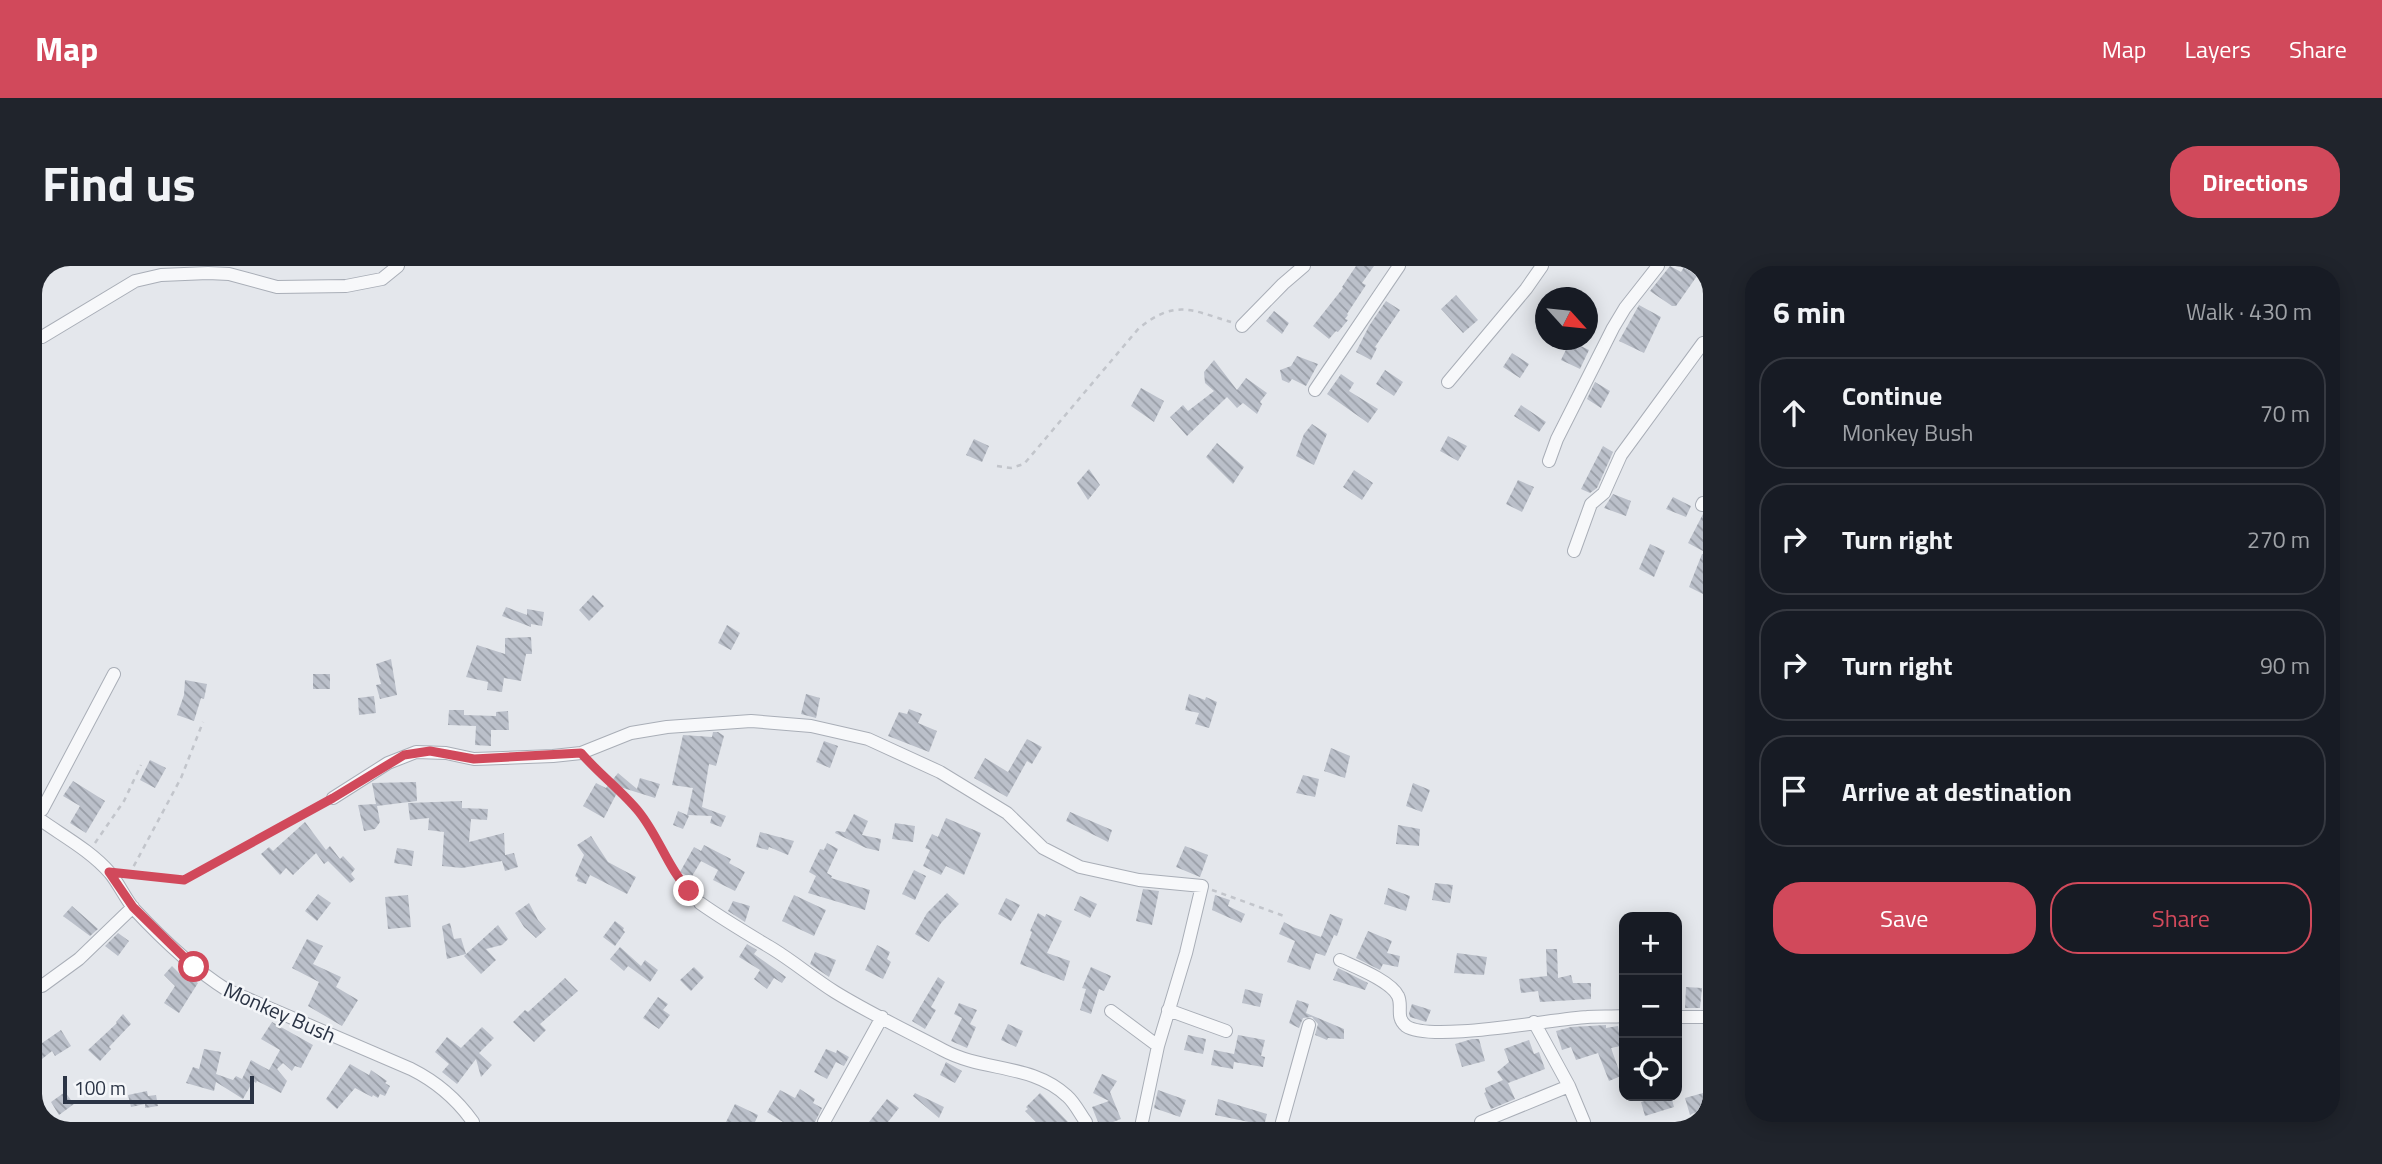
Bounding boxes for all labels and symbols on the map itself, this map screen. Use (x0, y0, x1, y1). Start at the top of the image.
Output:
north arrow (1535, 287, 1598, 350)
route end (673, 875, 704, 906)
route start (178, 951, 209, 982)
street label: Monkey Bush (219, 973, 341, 1051)
scale bar (63, 1073, 254, 1105)

